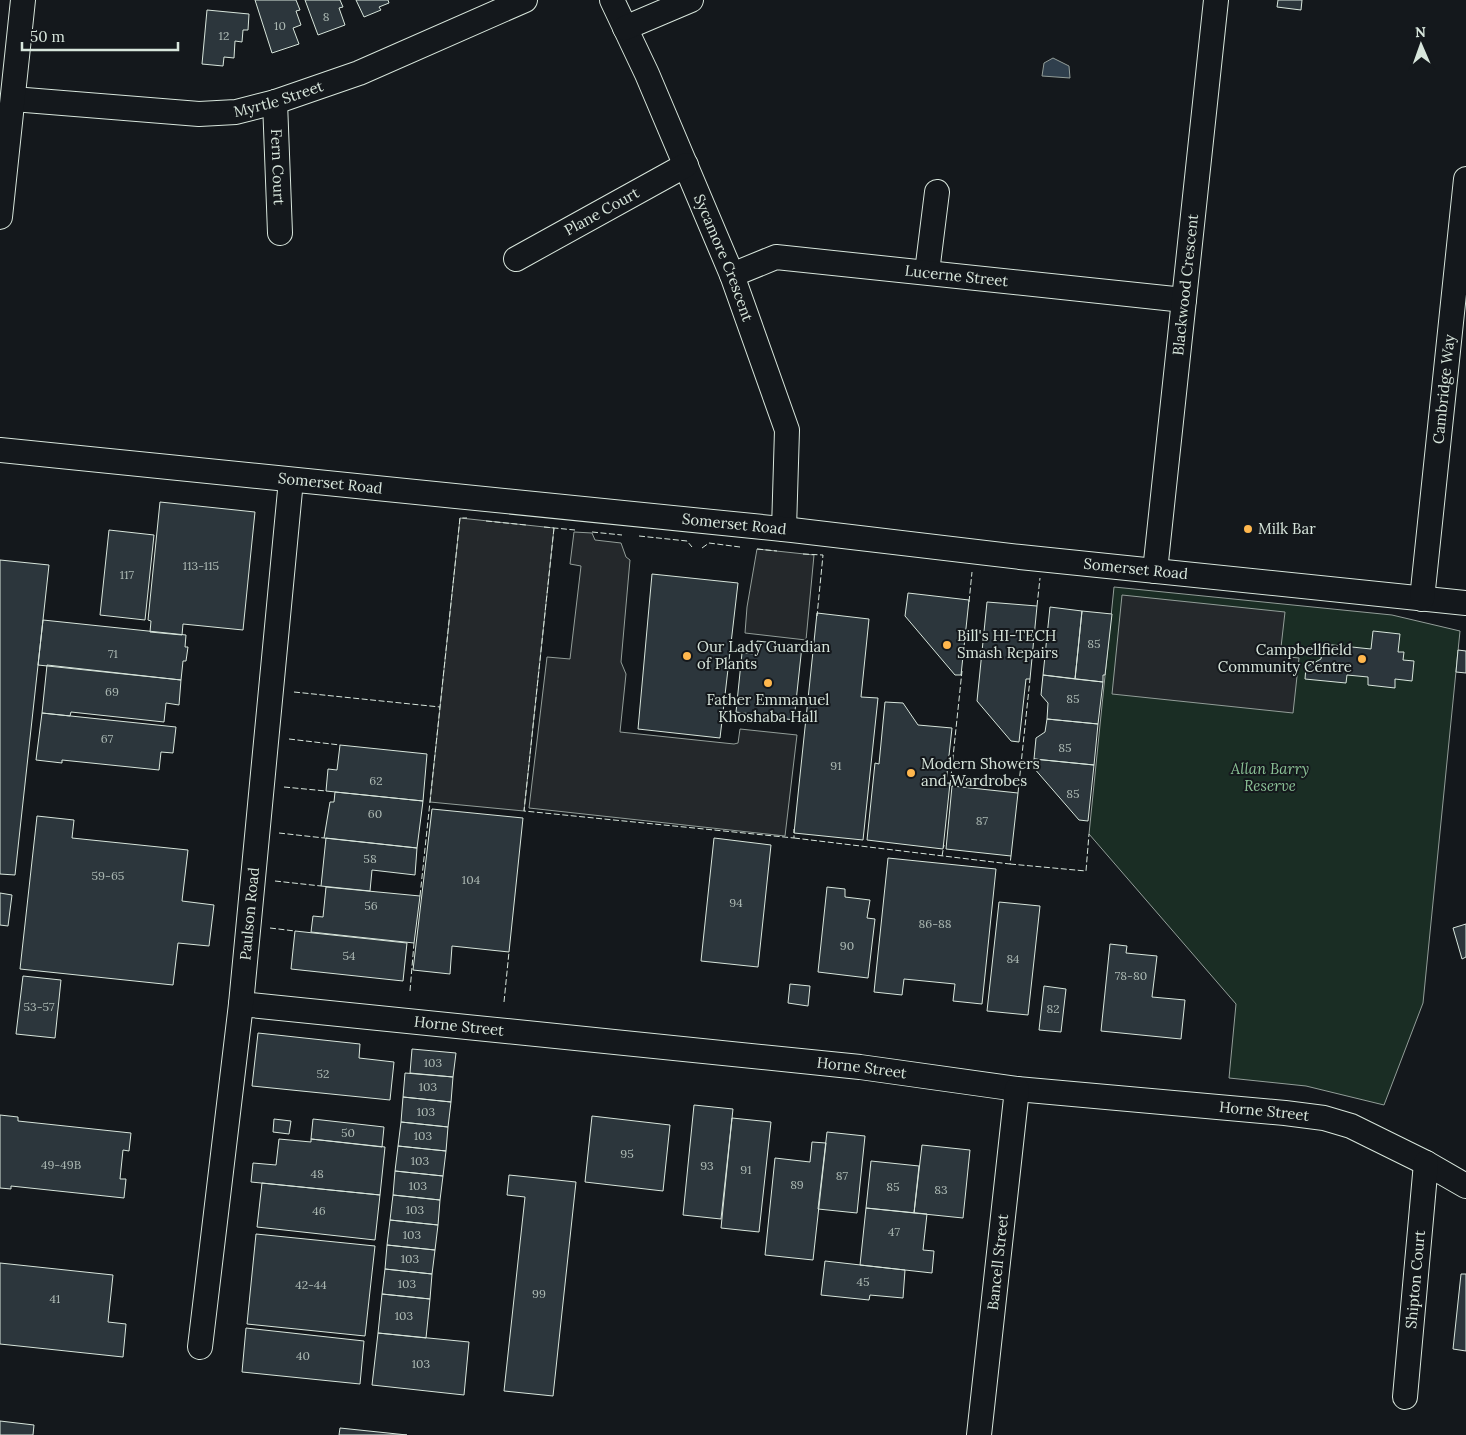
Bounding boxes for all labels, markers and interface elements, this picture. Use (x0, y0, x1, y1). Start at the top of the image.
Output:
house number: 8 (323, 9, 330, 24)
house number: 10 (274, 18, 286, 33)
scale bar (22, 20, 179, 52)
north arrow (1396, 20, 1446, 70)
text: N (1415, 23, 1426, 41)
text: 50 m (30, 27, 65, 46)
house number: 12 (219, 28, 229, 43)
street label: Myrtle Street (232, 76, 326, 121)
street label: Fern Court (267, 128, 289, 206)
street label: Plane Court (561, 183, 642, 239)
street label: Sycamore Crescent (690, 191, 758, 324)
street label: Blackwood Crescent (1168, 213, 1202, 356)
street label: Lucerne Street (904, 261, 1009, 290)
street label: Cambridge Way (1428, 333, 1459, 445)
street label: Somerset Road (277, 468, 384, 498)
street label: Somerset Road (681, 509, 787, 538)
place label: Milk Bar (1258, 519, 1316, 538)
marker: Milk Bar (1242, 523, 1254, 535)
street label: Somerset Road (1083, 554, 1189, 583)
house number: 113-115 (183, 558, 219, 573)
house number: 117 (120, 567, 135, 582)
place label: Bill's HI-TECH Smash Repairs (957, 626, 1058, 662)
house number: 85 (1087, 636, 1101, 651)
place label: Our Lady Guardian of Plants (697, 637, 830, 673)
marker: Bill's HI-TECH Smash Repairs (941, 639, 953, 651)
place label: Campbellfield Community Centre (1218, 640, 1352, 676)
house number: 71 (108, 646, 118, 661)
marker: Our Lady Guardian of Plants (681, 650, 693, 662)
marker: Campbellfield Community Centre (1356, 653, 1368, 665)
marker: Father Emmanuel Khoshaba Hall (762, 677, 774, 689)
house number: 69 (105, 684, 119, 699)
place label: Father Emmanuel Khoshaba Hall (707, 690, 829, 726)
house number: 85 (1066, 691, 1080, 706)
house number: 67 (101, 731, 114, 746)
house number: 85 (1058, 740, 1072, 755)
place label: Modern Showers and Wardrobes (921, 754, 1040, 790)
house number: 91 (830, 758, 842, 773)
park label: Allan Barry Reserve (1230, 759, 1309, 795)
marker: Modern Showers and Wardrobes (905, 767, 917, 779)
house number: 62 (369, 773, 383, 788)
house number: 85 (1066, 786, 1080, 801)
house number: 60 (368, 806, 382, 821)
house number: 87 (976, 813, 989, 828)
house number: 58 (363, 851, 377, 866)
street label: Paulson Road (235, 866, 263, 961)
house number: 59-65 (92, 868, 124, 883)
house number: 104 (462, 872, 481, 887)
house number: 94 (729, 895, 743, 910)
house number: 56 (364, 898, 378, 913)
house number: 86-88 (918, 916, 952, 931)
house number: 90 (840, 938, 854, 953)
house number: 54 (342, 948, 356, 963)
house number: 84 (1006, 951, 1020, 966)
house number: 78-80 (1115, 968, 1147, 983)
house number: 53-57 (23, 999, 55, 1014)
house number: 82 (1046, 1001, 1060, 1016)
street label: Horne Street (413, 1012, 505, 1040)
street label: Horne Street (816, 1053, 908, 1082)
house number: 103 (424, 1055, 443, 1070)
house number: 52 (317, 1066, 329, 1081)
house number: 103 (419, 1079, 438, 1094)
street label: Horne Street (1218, 1097, 1311, 1125)
house number: 103 (417, 1104, 436, 1119)
house number: 50 (341, 1125, 355, 1140)
house number: 103 (414, 1128, 433, 1143)
house number: 95 (620, 1146, 634, 1161)
house number: 103 (411, 1153, 430, 1168)
house number: 49-49B (41, 1157, 81, 1172)
house number: 93 (700, 1158, 714, 1173)
house number: 91 (740, 1162, 752, 1177)
house number: 48 (310, 1166, 324, 1181)
house number: 87 (836, 1168, 849, 1183)
house number: 89 (790, 1177, 804, 1192)
house number: 103 (409, 1178, 428, 1193)
house number: 85 (886, 1179, 900, 1194)
house number: 83 (934, 1182, 948, 1197)
house number: 103 (406, 1202, 425, 1217)
house number: 46 (312, 1203, 326, 1218)
street label: Bancell Street (983, 1213, 1012, 1311)
house number: 47 (888, 1224, 900, 1239)
house number: 103 (403, 1227, 422, 1242)
street label: Shipton Court (1401, 1229, 1429, 1330)
house number: 103 (401, 1251, 420, 1266)
house number: 45 (856, 1274, 870, 1289)
house number: 103 (398, 1276, 417, 1291)
house number: 42-44 (295, 1277, 327, 1292)
house number: 99 (532, 1286, 546, 1301)
house number: 41 (50, 1291, 60, 1306)
house number: 103 (395, 1308, 414, 1323)
house number: 40 (296, 1348, 310, 1363)
house number: 103 (412, 1356, 431, 1371)

